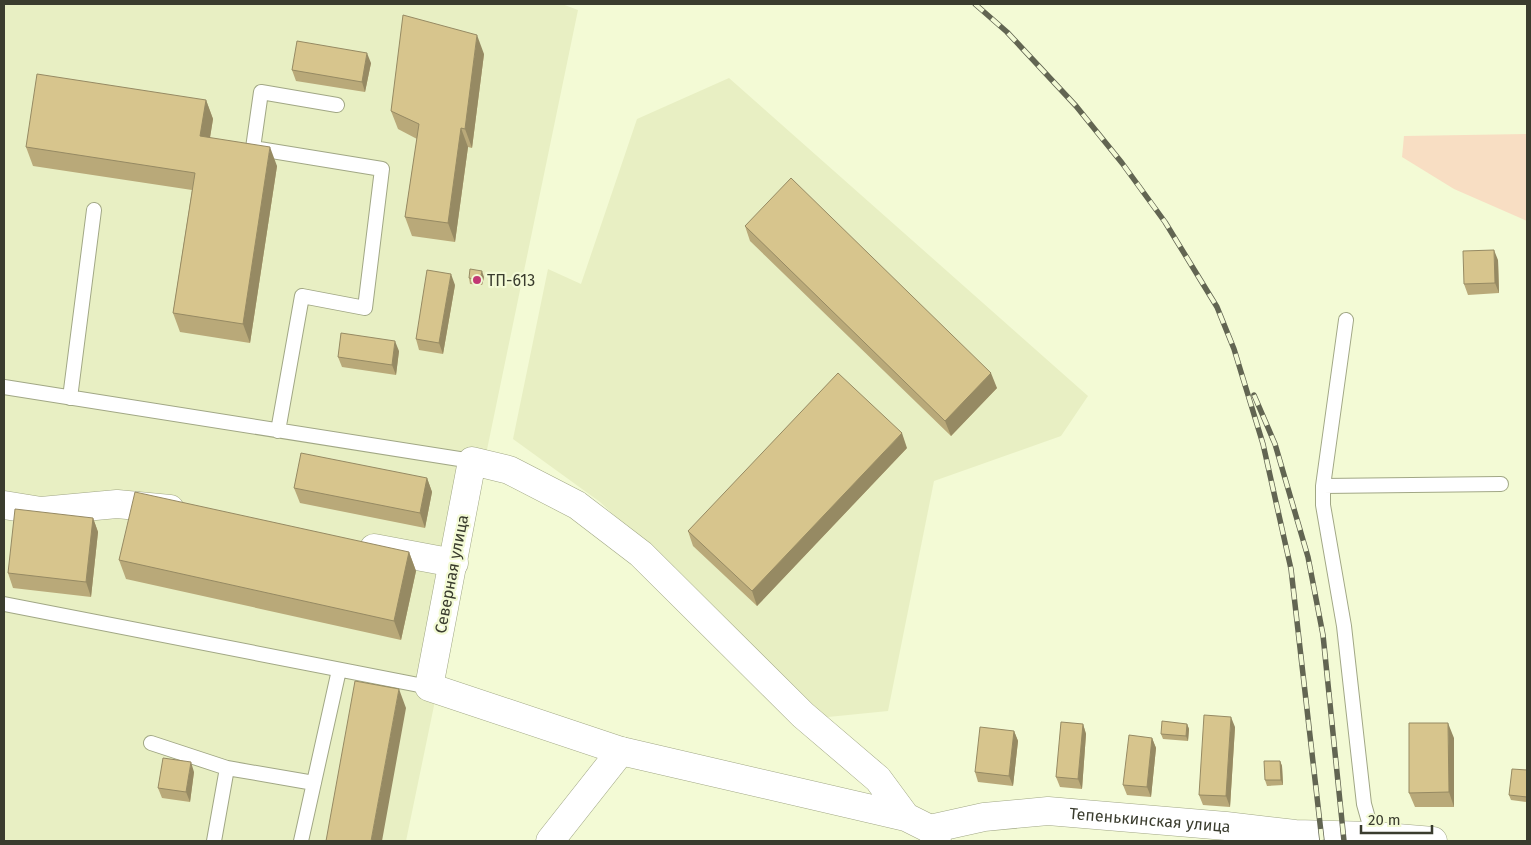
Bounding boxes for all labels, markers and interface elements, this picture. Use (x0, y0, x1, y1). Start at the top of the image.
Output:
place label: ТП-613 (487, 271, 535, 290)
marker: ТП-613 (471, 274, 483, 286)
street label: Северная улица (431, 513, 472, 635)
scale bar (1361, 802, 1432, 834)
street label: Тепенькинская улица (1069, 804, 1232, 836)
text: 20 m (1368, 811, 1401, 829)

